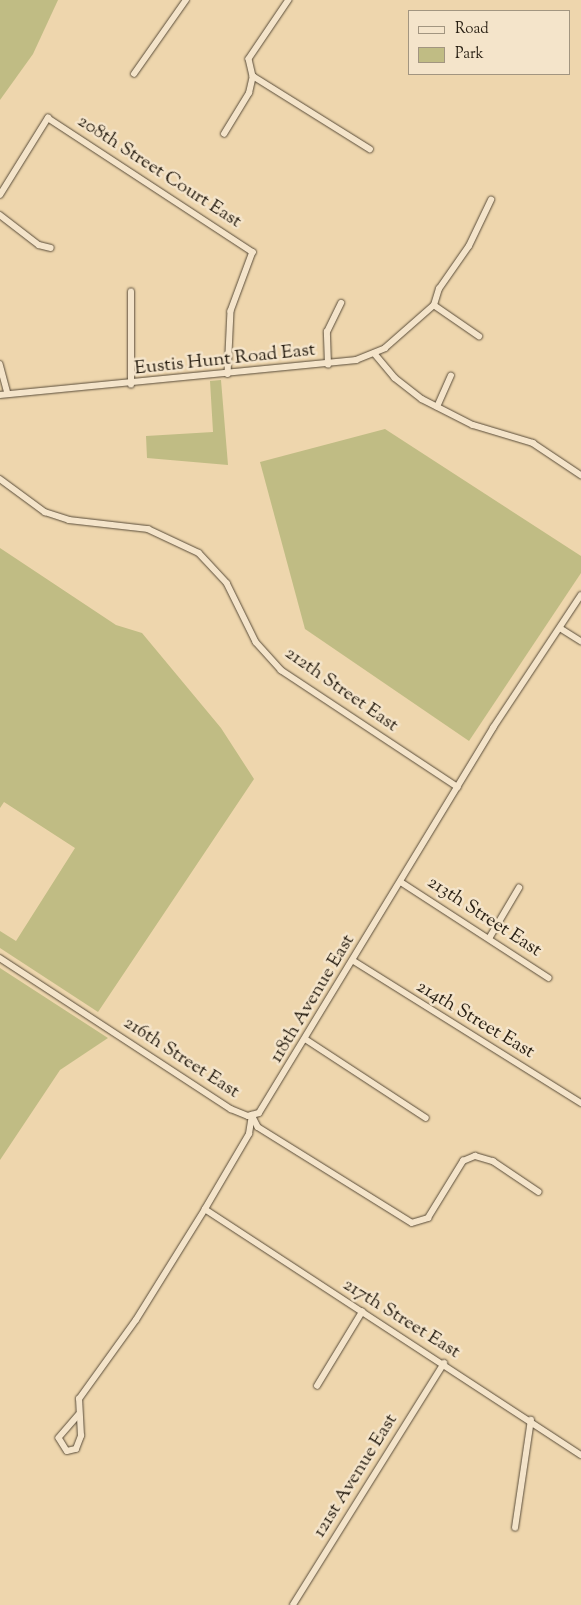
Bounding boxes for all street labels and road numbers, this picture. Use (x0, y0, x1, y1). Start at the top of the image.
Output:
street label: 208th Street Court East (73, 110, 245, 234)
street label: Eustis Hunt Road East (133, 339, 317, 381)
street label: 212th Street East (280, 642, 402, 738)
street label: 213th Street East (422, 872, 546, 962)
street label: 118th Avenue East (266, 931, 360, 1067)
street label: 214th Street East (412, 976, 538, 1064)
street label: 216th Street East (119, 1012, 243, 1104)
street label: 217th Street East (338, 1274, 464, 1364)
street label: 121st Avenue East (309, 1410, 403, 1542)

